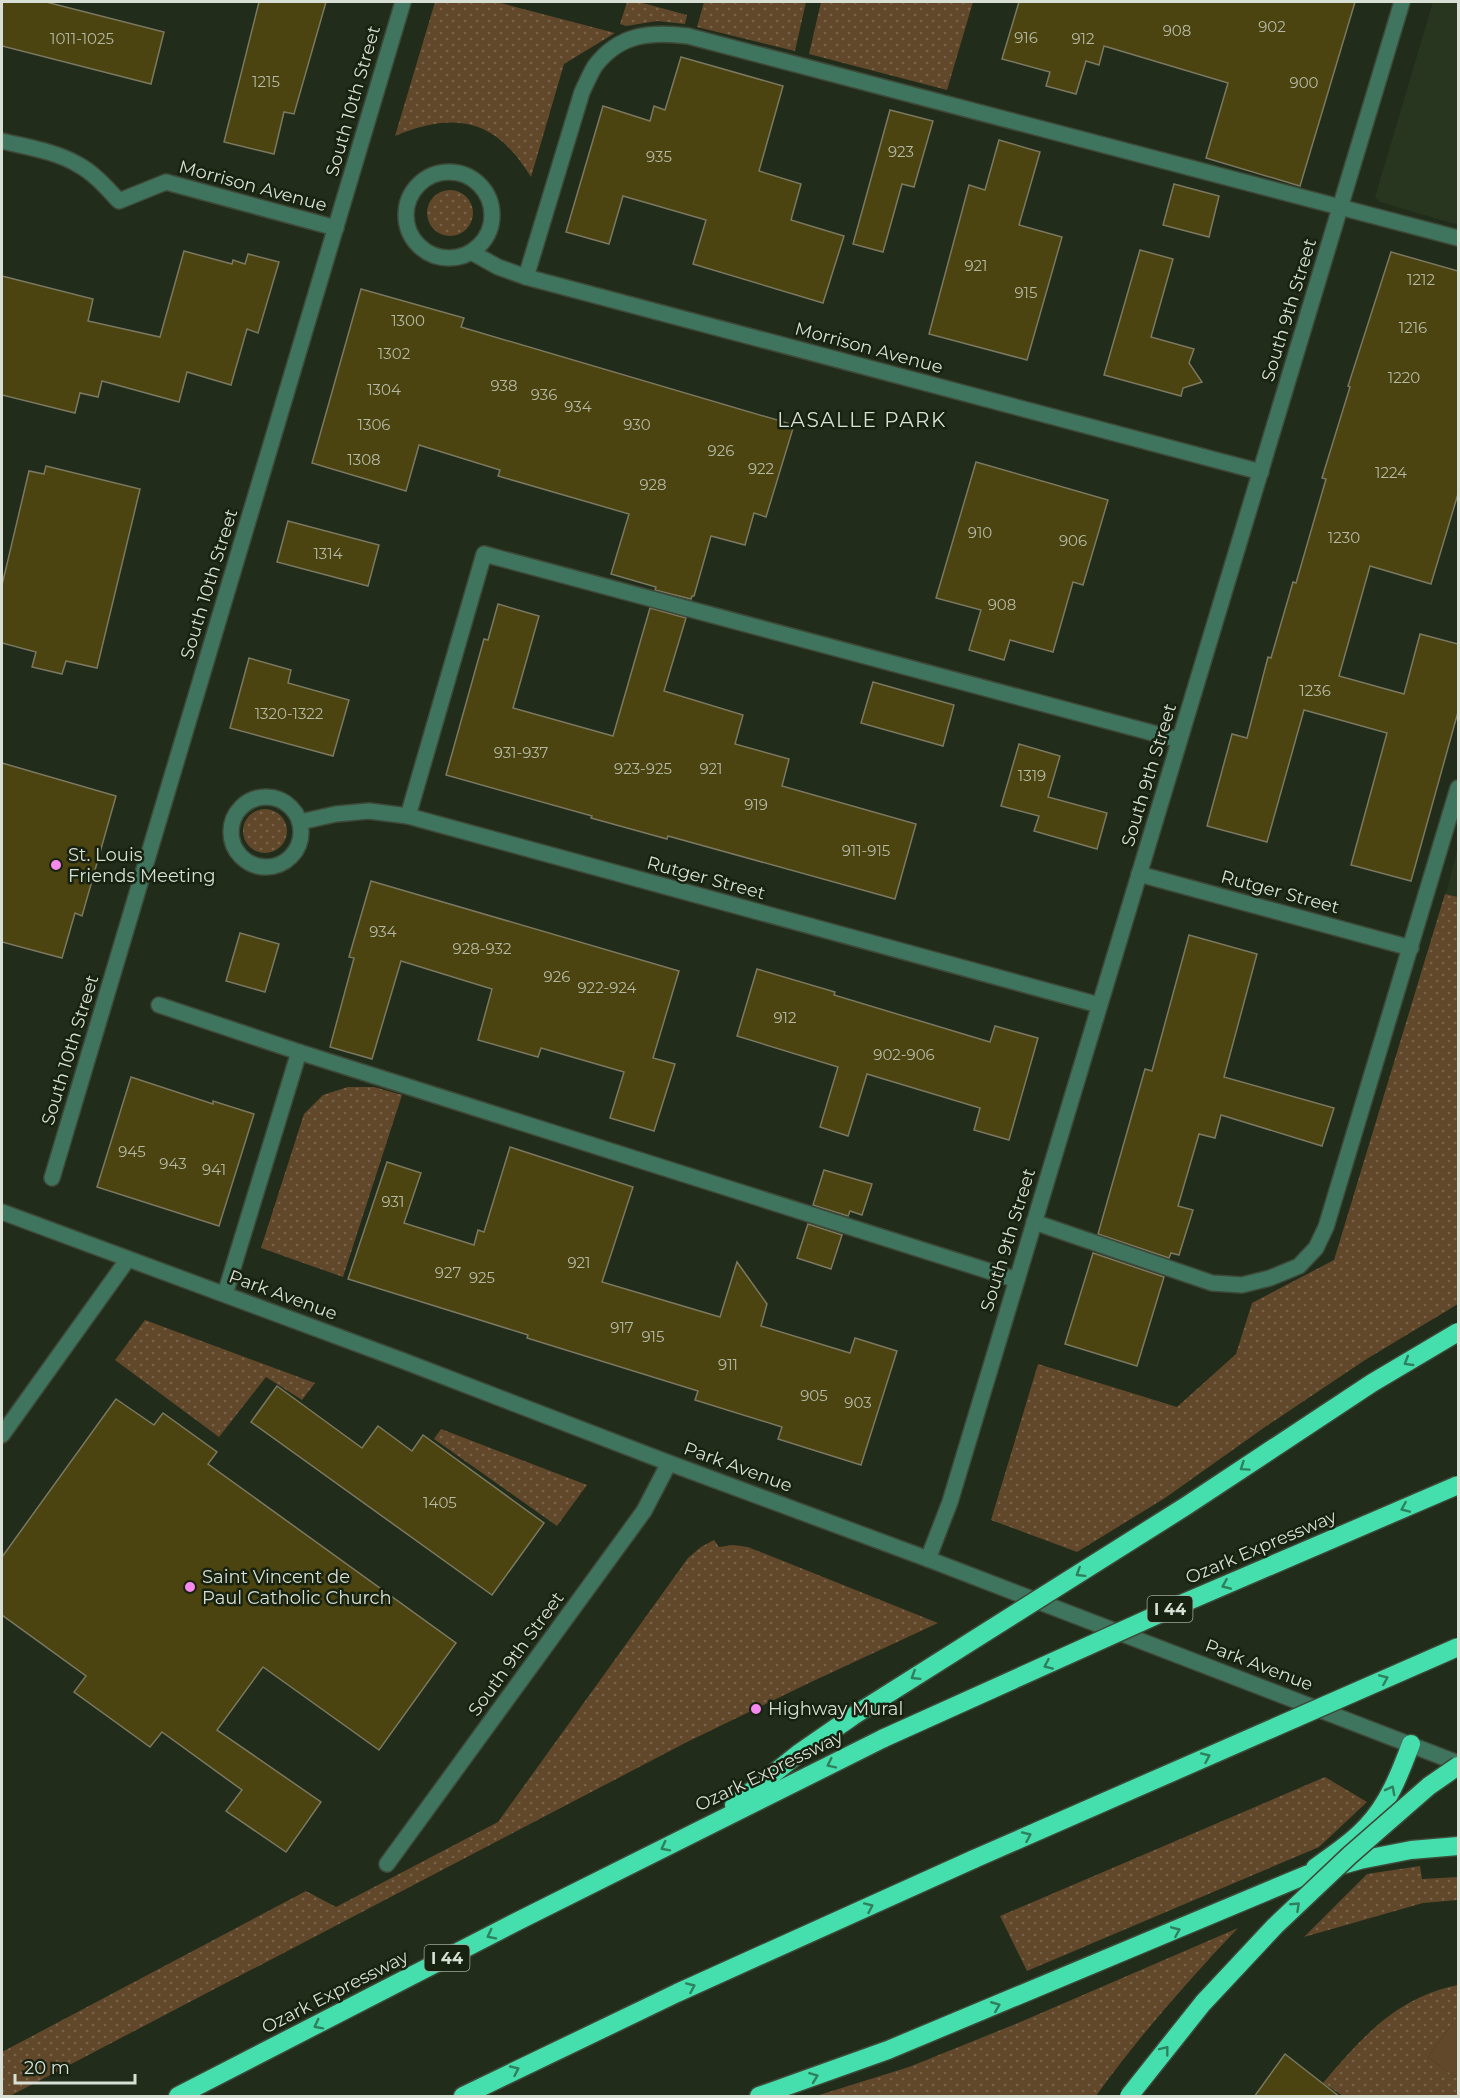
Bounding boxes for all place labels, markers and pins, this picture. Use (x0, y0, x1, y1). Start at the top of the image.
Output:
place label: St. Louis Friends Meeting (68, 844, 215, 887)
marker: St. Louis Friends Meeting (49, 858, 63, 872)
place label: Saint Vincent de Paul Catholic Church (202, 1566, 392, 1609)
marker: Saint Vincent de Paul Catholic Church (183, 1580, 197, 1594)
place label: Highway Mural (768, 1698, 903, 1720)
marker: Highway Mural (749, 1702, 763, 1716)

